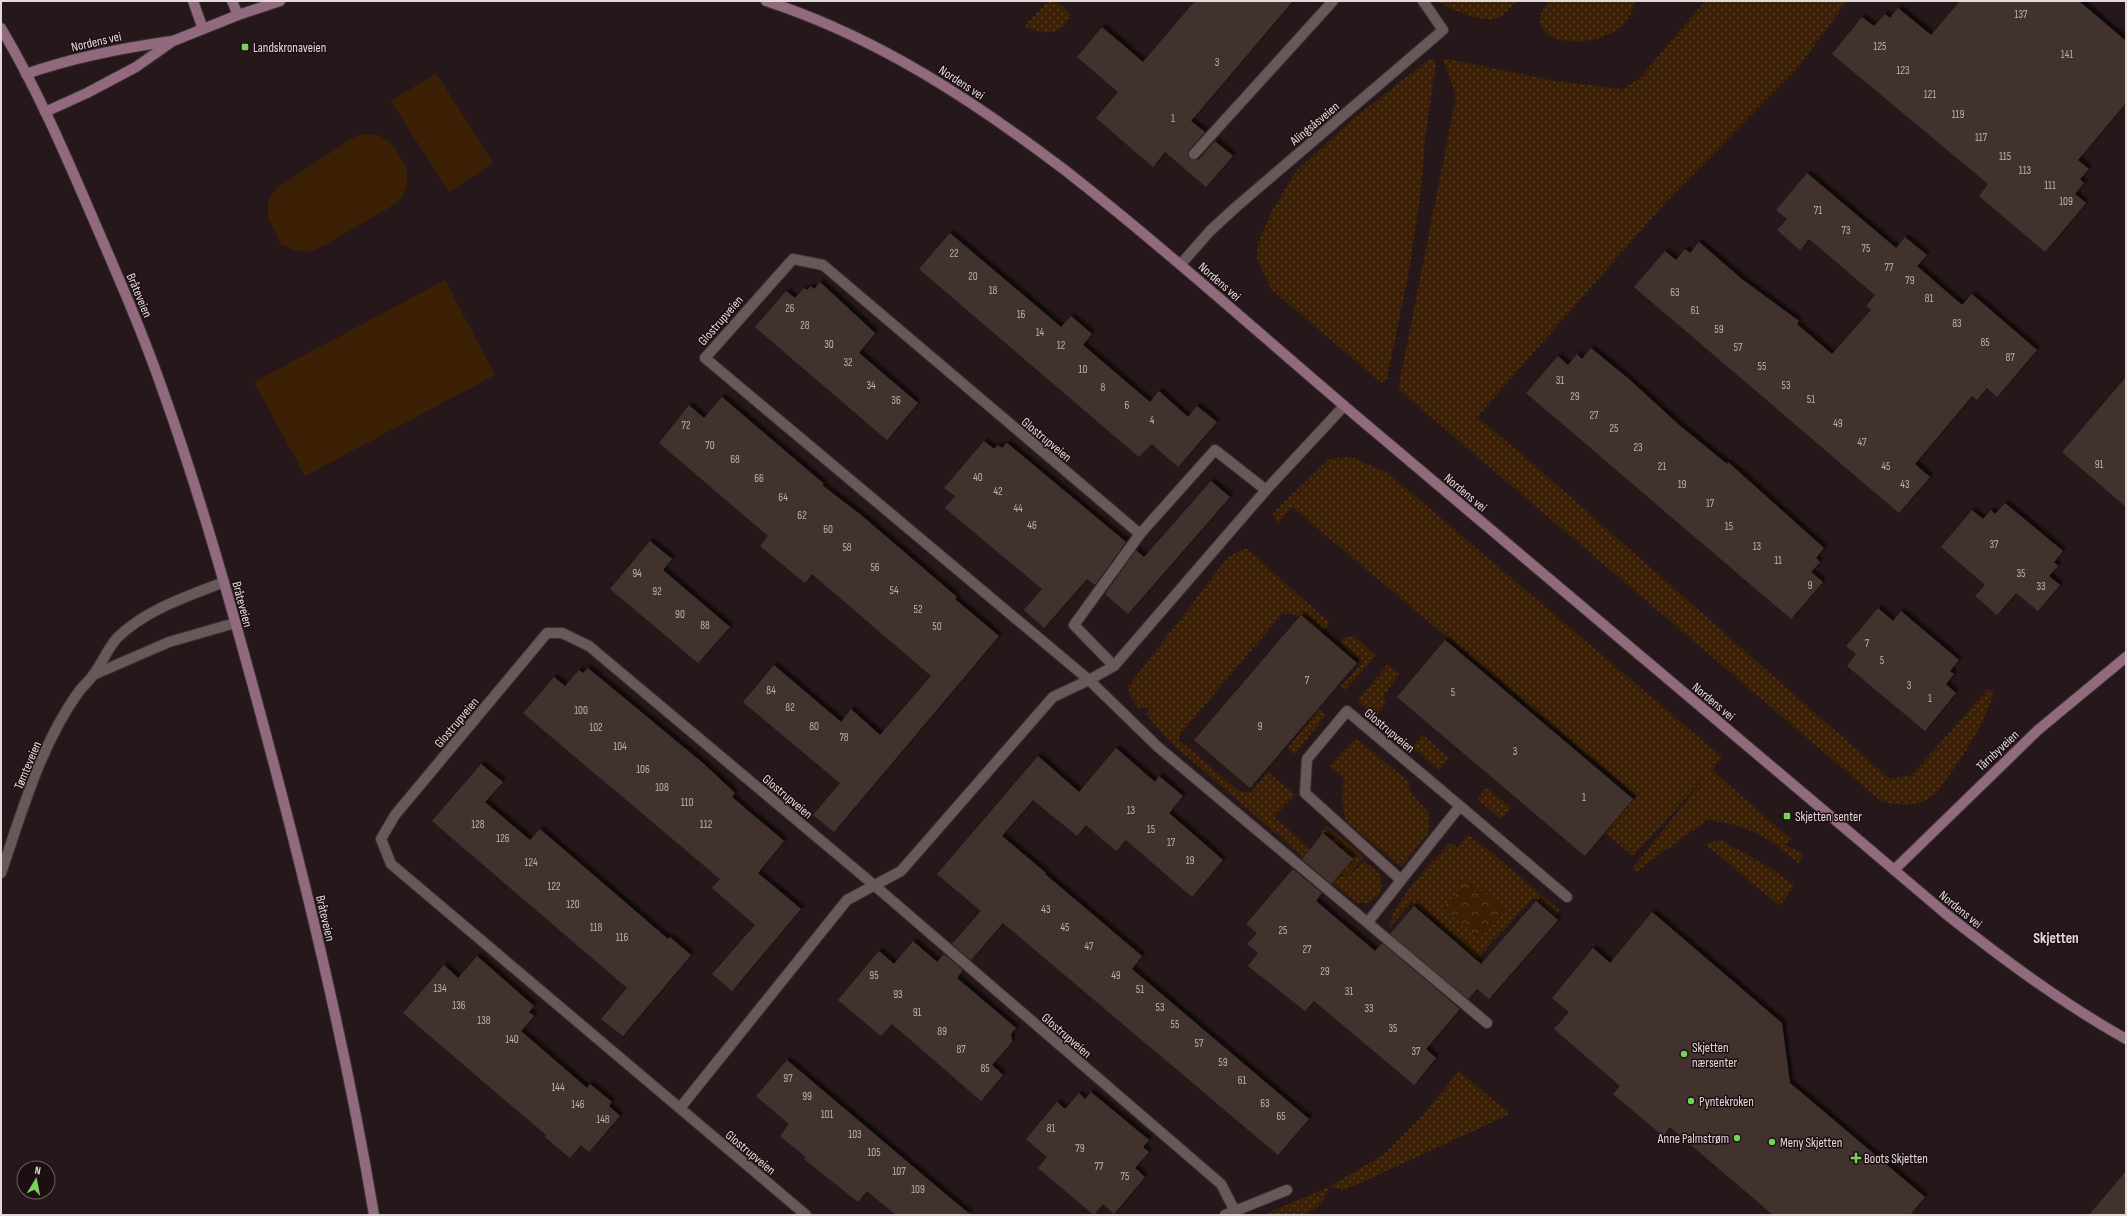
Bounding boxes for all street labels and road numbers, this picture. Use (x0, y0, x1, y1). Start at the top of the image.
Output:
street label: Nordens vei (70, 28, 123, 56)
street label: Nordens vei (936, 62, 987, 103)
street label: Alingsåsveien (1286, 99, 1342, 150)
street label: Nordens vei (1195, 259, 1244, 305)
street label: Bråteveien (123, 271, 156, 320)
street label: Glostrupveien (695, 292, 747, 349)
street label: Glostrupveien (1018, 414, 1075, 465)
street label: Nordens vei (1441, 470, 1490, 515)
street label: Bråteveien (228, 580, 256, 629)
street label: Nordens vei (1689, 679, 1738, 724)
street label: Glostrupveien (431, 694, 482, 751)
street label: Glostrupveien (1361, 705, 1418, 756)
street label: Tårnbyveien (1973, 727, 2022, 774)
street label: Tømteveien (11, 739, 45, 792)
street label: Glostrupveien (759, 771, 816, 822)
street label: Nordens vei (1935, 887, 1985, 932)
street label: Bråteveien (312, 894, 338, 943)
street label: Glostrupveien (1038, 1010, 1095, 1062)
street label: Glostrupveien (722, 1127, 779, 1178)

